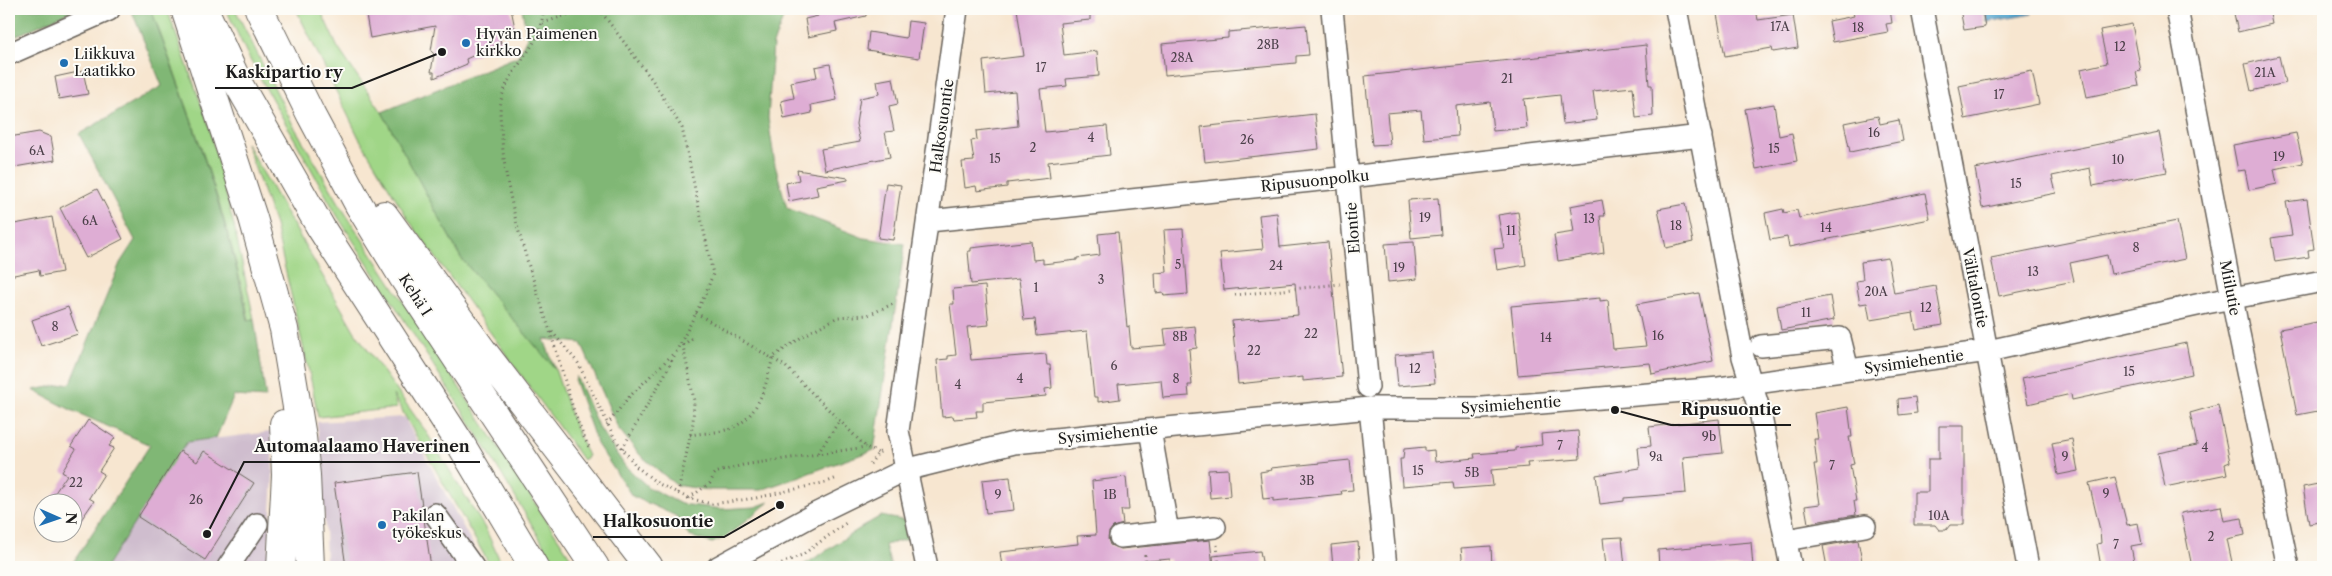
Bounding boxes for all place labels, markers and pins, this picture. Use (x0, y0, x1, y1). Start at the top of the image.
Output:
place label: Hyvän Paimenen kirkko (476, 24, 598, 60)
marker: Hyvän Paimenen kirkko (460, 37, 472, 49)
place label: Liikkuva Laatikko (74, 44, 135, 80)
marker: Liikkuva Laatikko (58, 57, 70, 69)
callout: Kaskipartio ry (215, 57, 352, 88)
callout: Ripusuontie (1671, 394, 1791, 425)
callout: Automaalaamo Haverinen (244, 431, 480, 462)
place label: Pakilan työkeskus (392, 506, 462, 542)
callout: Halkosuontie (593, 506, 724, 537)
marker: Pakilan työkeskus (376, 519, 388, 531)

